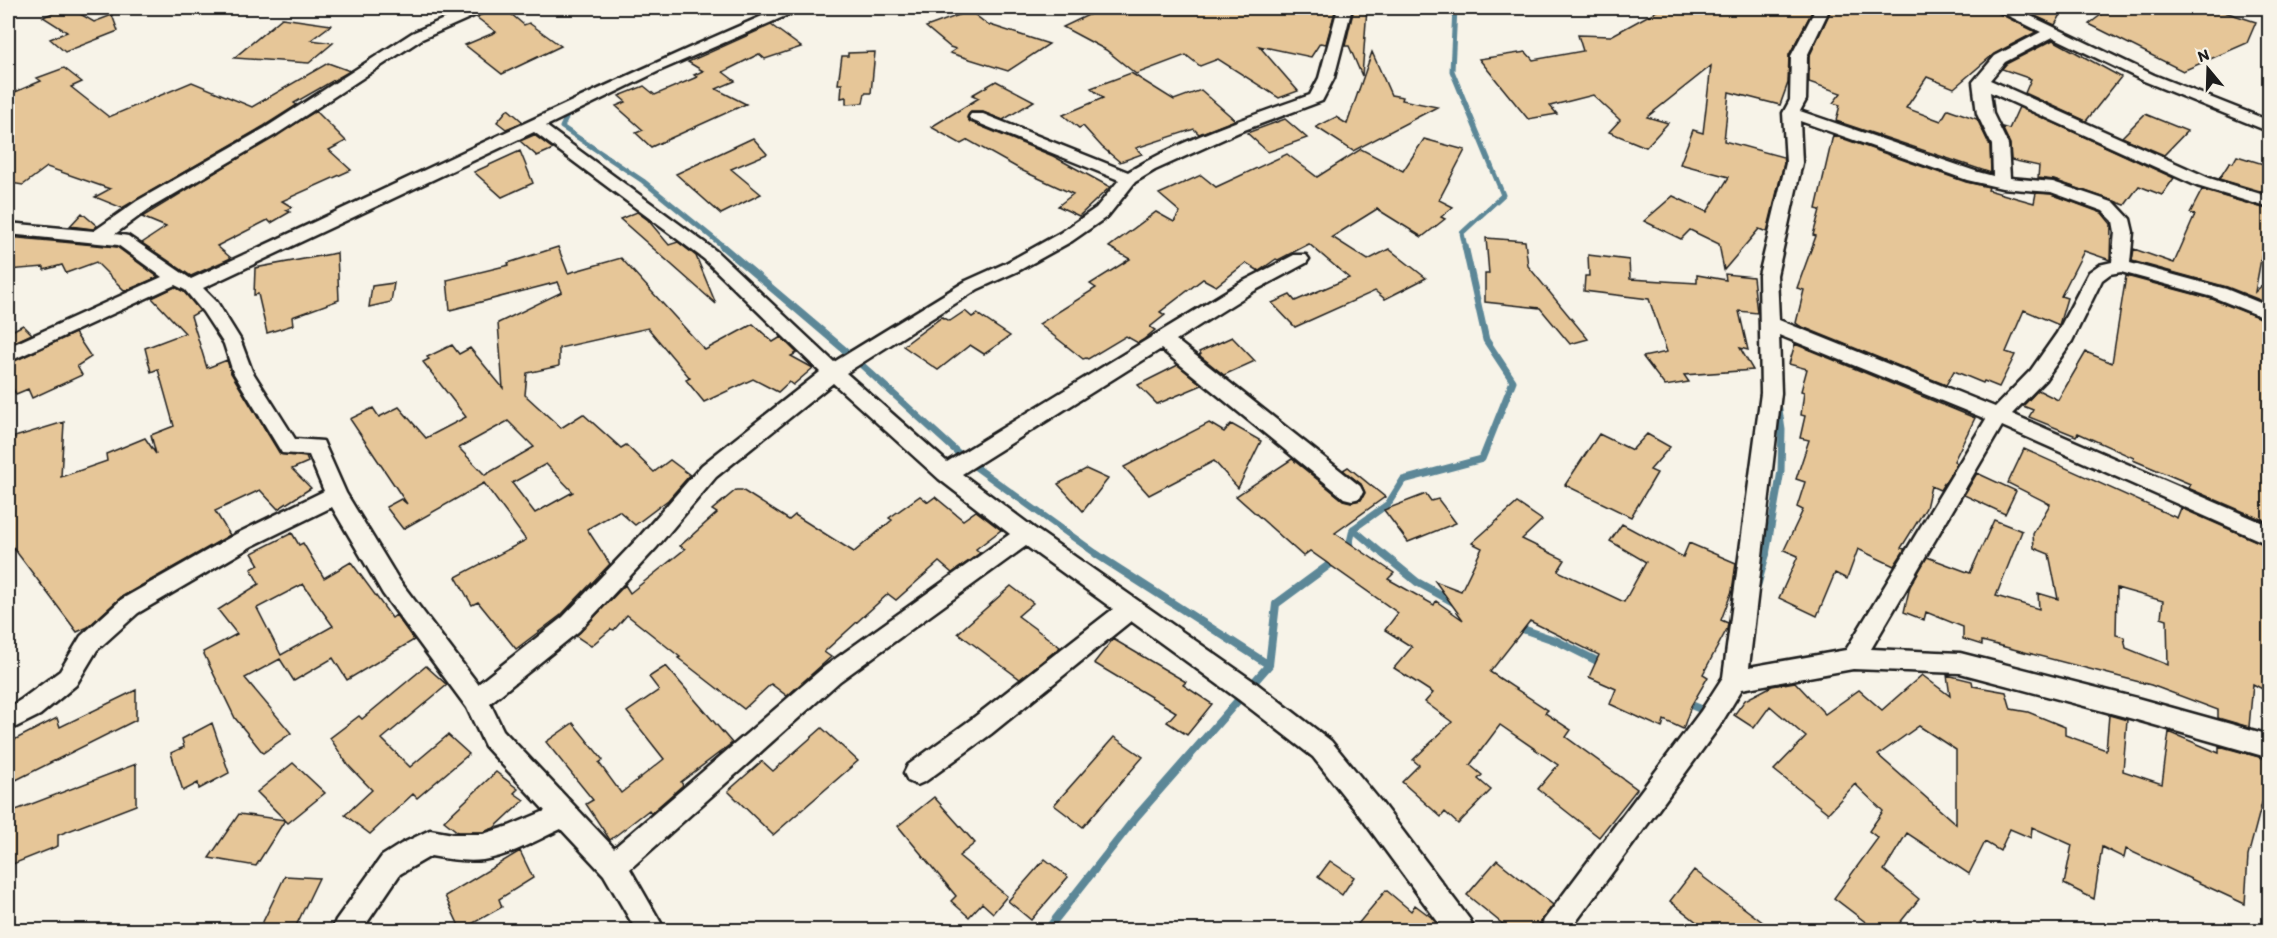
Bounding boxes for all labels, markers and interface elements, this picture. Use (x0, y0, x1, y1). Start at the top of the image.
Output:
north arrow (2178, 39, 2238, 99)
text: N (2195, 45, 2211, 66)

